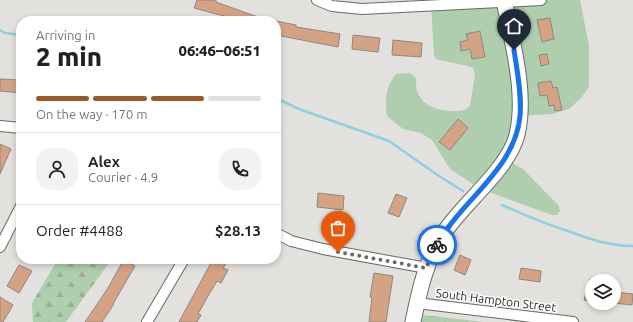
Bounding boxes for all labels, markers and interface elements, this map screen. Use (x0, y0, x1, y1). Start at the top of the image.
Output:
pin (497, 9, 531, 50)
icon: home (503, 15, 525, 37)
text: Arriving in (36, 28, 95, 42)
text: 2 min (36, 42, 102, 71)
text: 06:46–06:51 (178, 42, 261, 59)
text: On the way · 170 m (36, 107, 148, 121)
button: person (36, 148, 78, 190)
button: phone (219, 148, 261, 190)
text: Alex (88, 153, 120, 170)
text: Courier · 4.9 (88, 170, 158, 184)
pin (321, 211, 355, 252)
icon: bag (327, 217, 349, 239)
text: Order #4488 (36, 222, 123, 239)
text: $28.13 (215, 222, 261, 239)
courier (417, 225, 457, 265)
icon: bike (426, 234, 448, 256)
map controls (585, 274, 621, 310)
button: layers (585, 274, 621, 310)
street label: South Hampton Street (435, 286, 557, 314)

